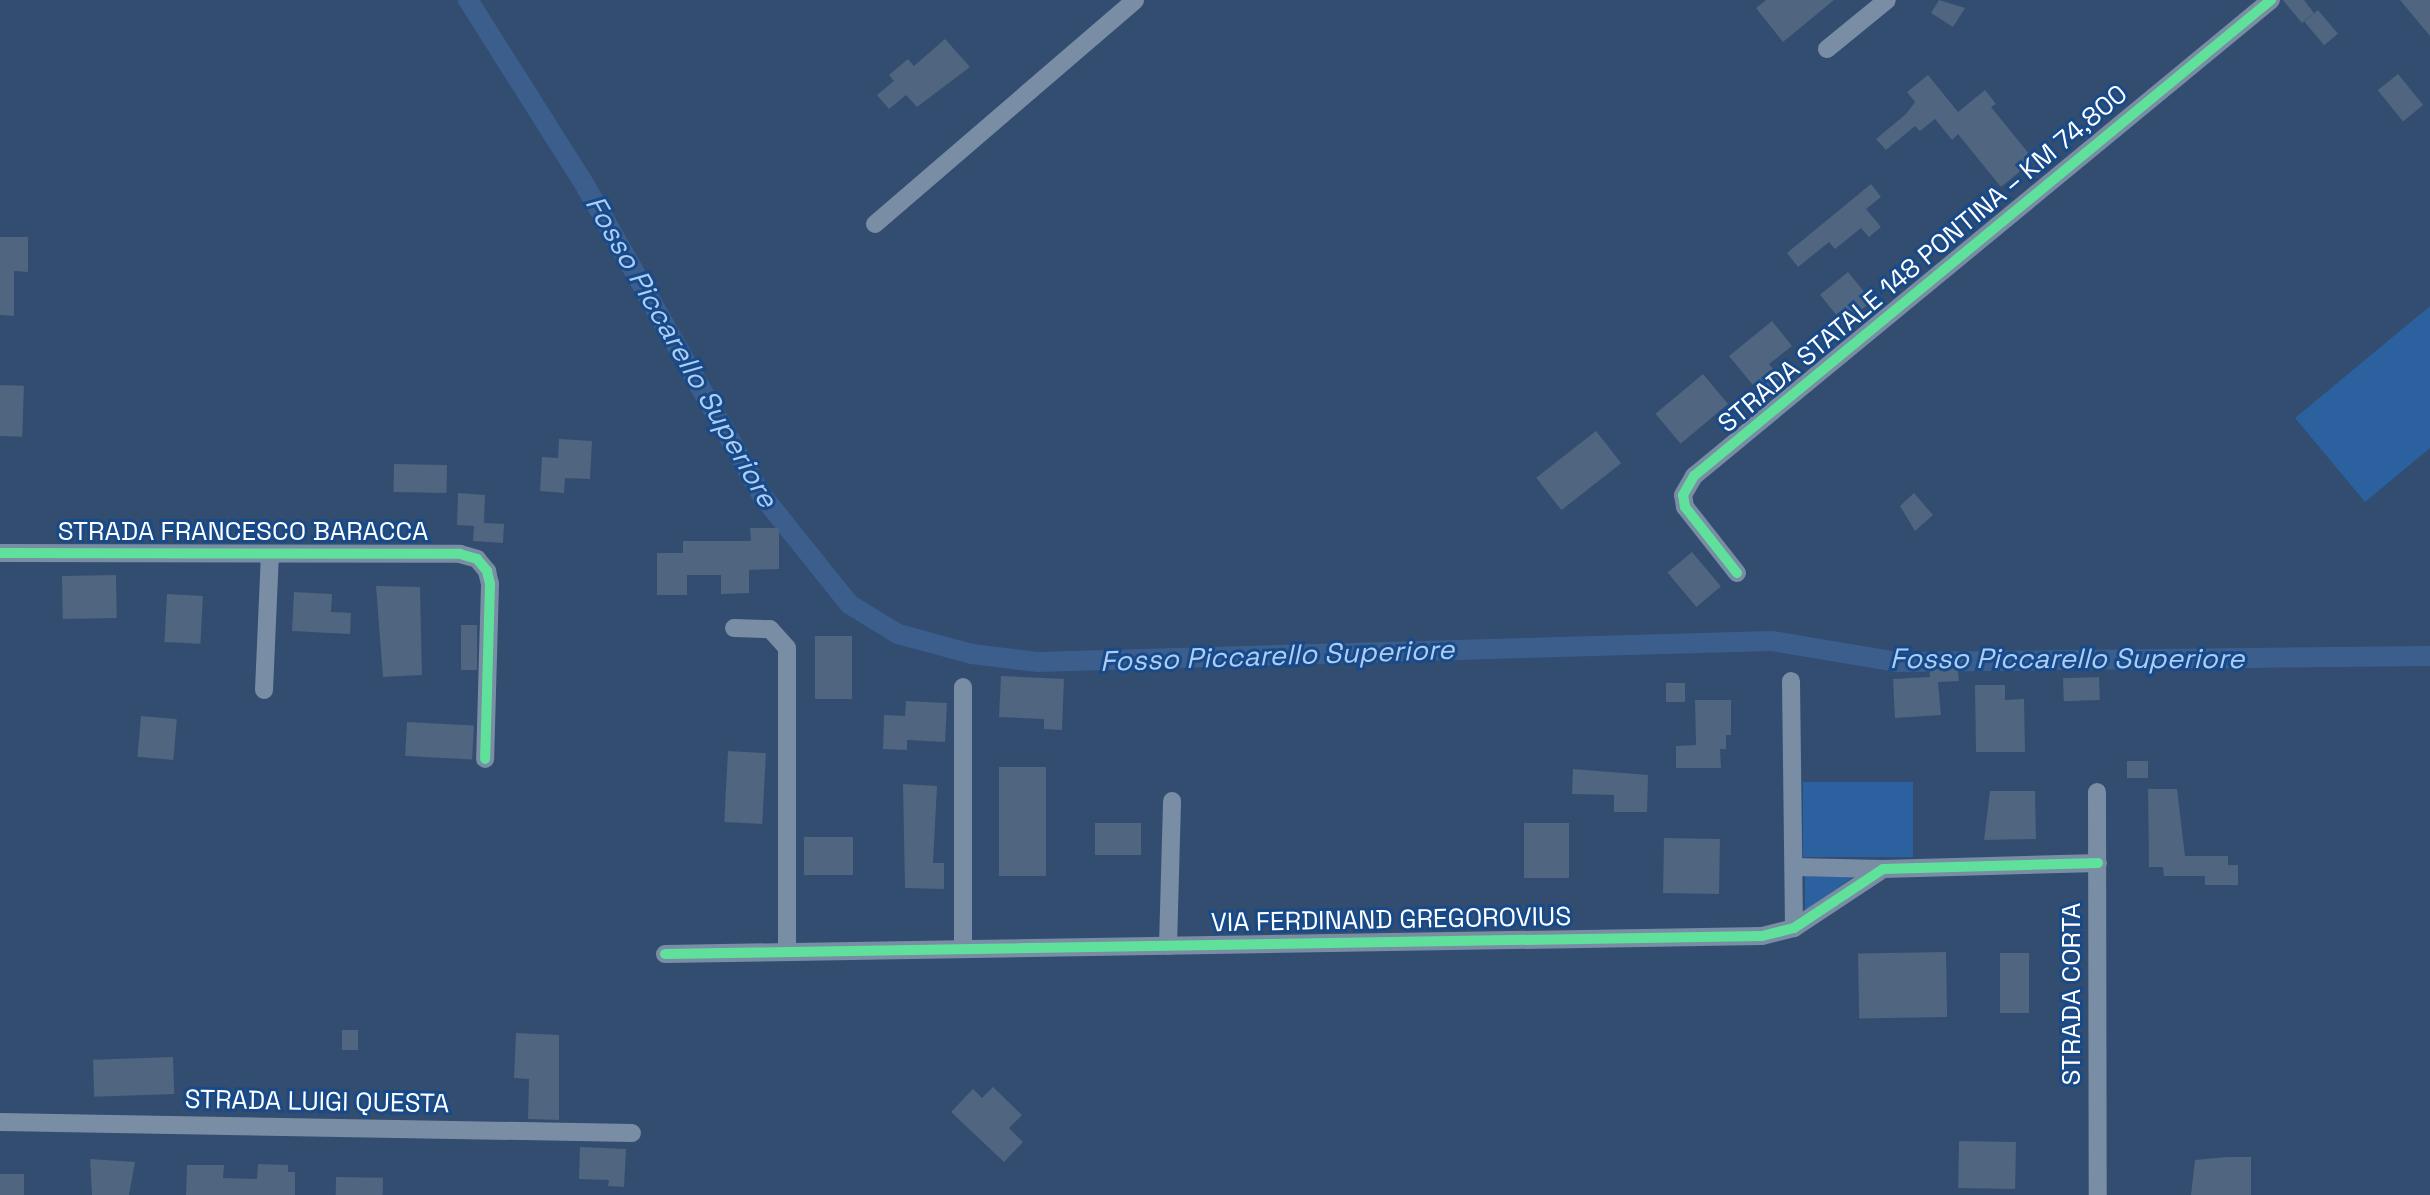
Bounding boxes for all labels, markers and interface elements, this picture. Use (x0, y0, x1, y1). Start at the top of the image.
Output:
street label: STRADA STATALE 148 PONTINA – KM 74,800 (1711, 78, 2135, 440)
water label: Fosso Piccarello Superiore (579, 189, 785, 513)
street label: STRADA FRANCESCO BARACCA (58, 516, 428, 548)
water label: Fosso Piccarello Superiore (1099, 632, 1455, 678)
water label: Fosso Piccarello Superiore (1890, 641, 2244, 675)
street label: VIA FERDINAND GREGOROVIUS (1210, 901, 1572, 939)
street label: STRADA CORTA (2056, 902, 2088, 1086)
street label: STRADA LUIGI QUESTA (184, 1084, 450, 1120)

